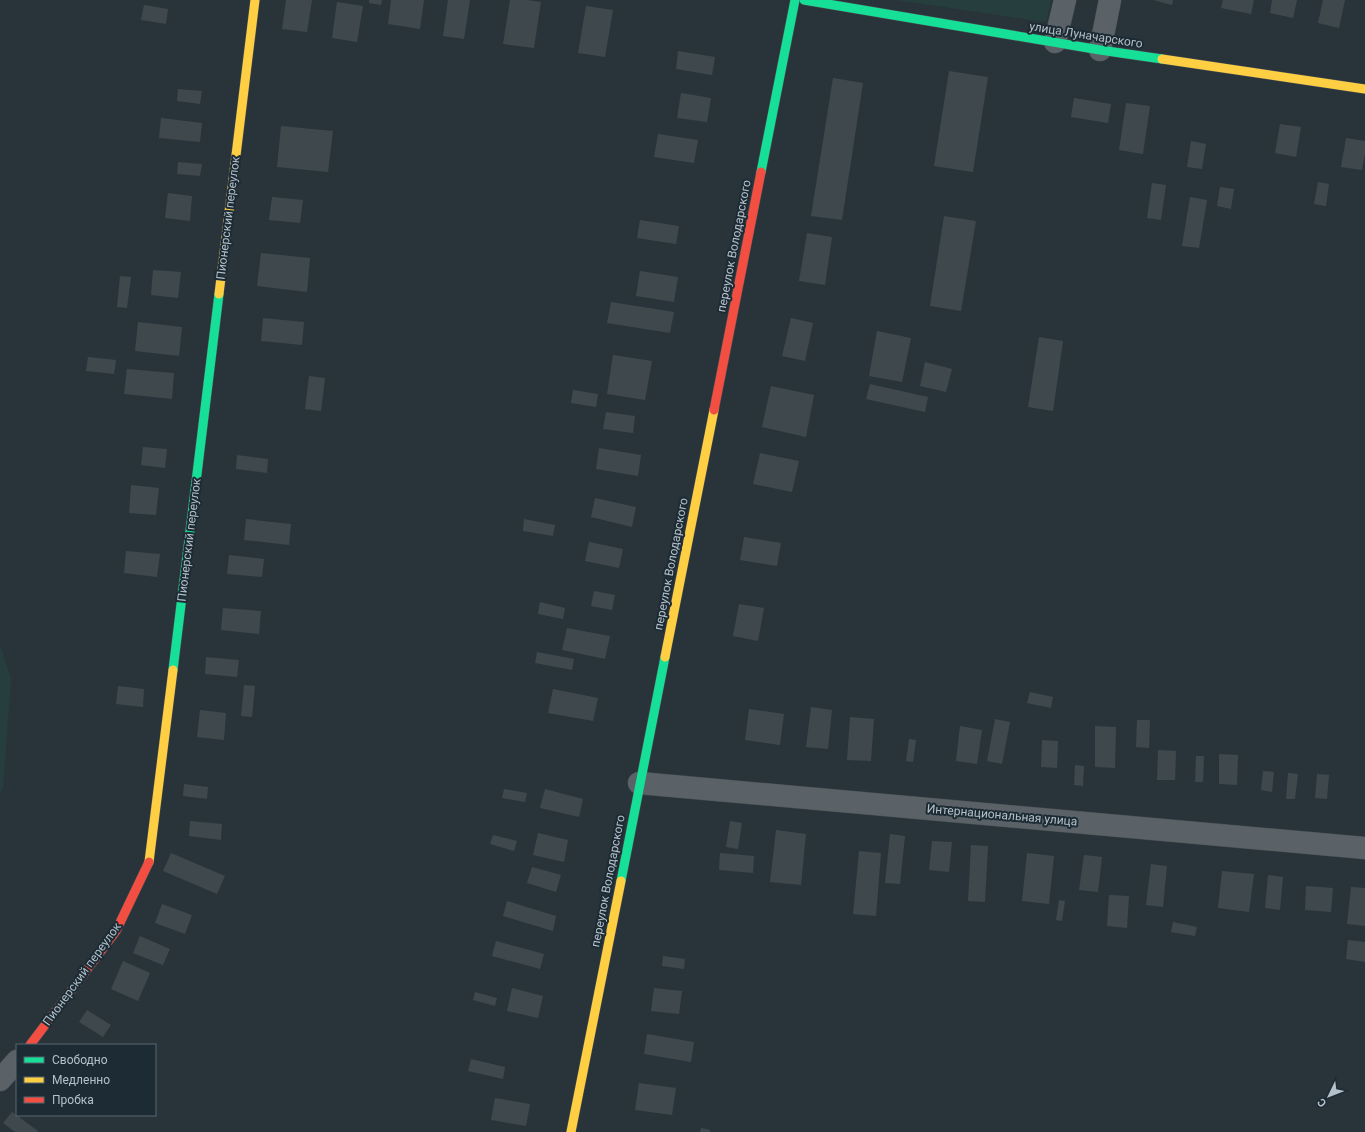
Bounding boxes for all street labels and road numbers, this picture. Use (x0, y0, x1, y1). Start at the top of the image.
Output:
street label: улица Луначарского (1028, 19, 1144, 51)
street label: Пионерский переулок (213, 155, 243, 280)
street label: переулок Володарского (714, 179, 754, 313)
street label: Пионерский переулок (174, 477, 204, 602)
street label: переулок Володарского (651, 497, 691, 631)
street label: Интернациональная улица (926, 801, 1078, 829)
street label: переулок Володарского (588, 814, 628, 948)
street label: Пионерский переулок (40, 919, 124, 1028)

